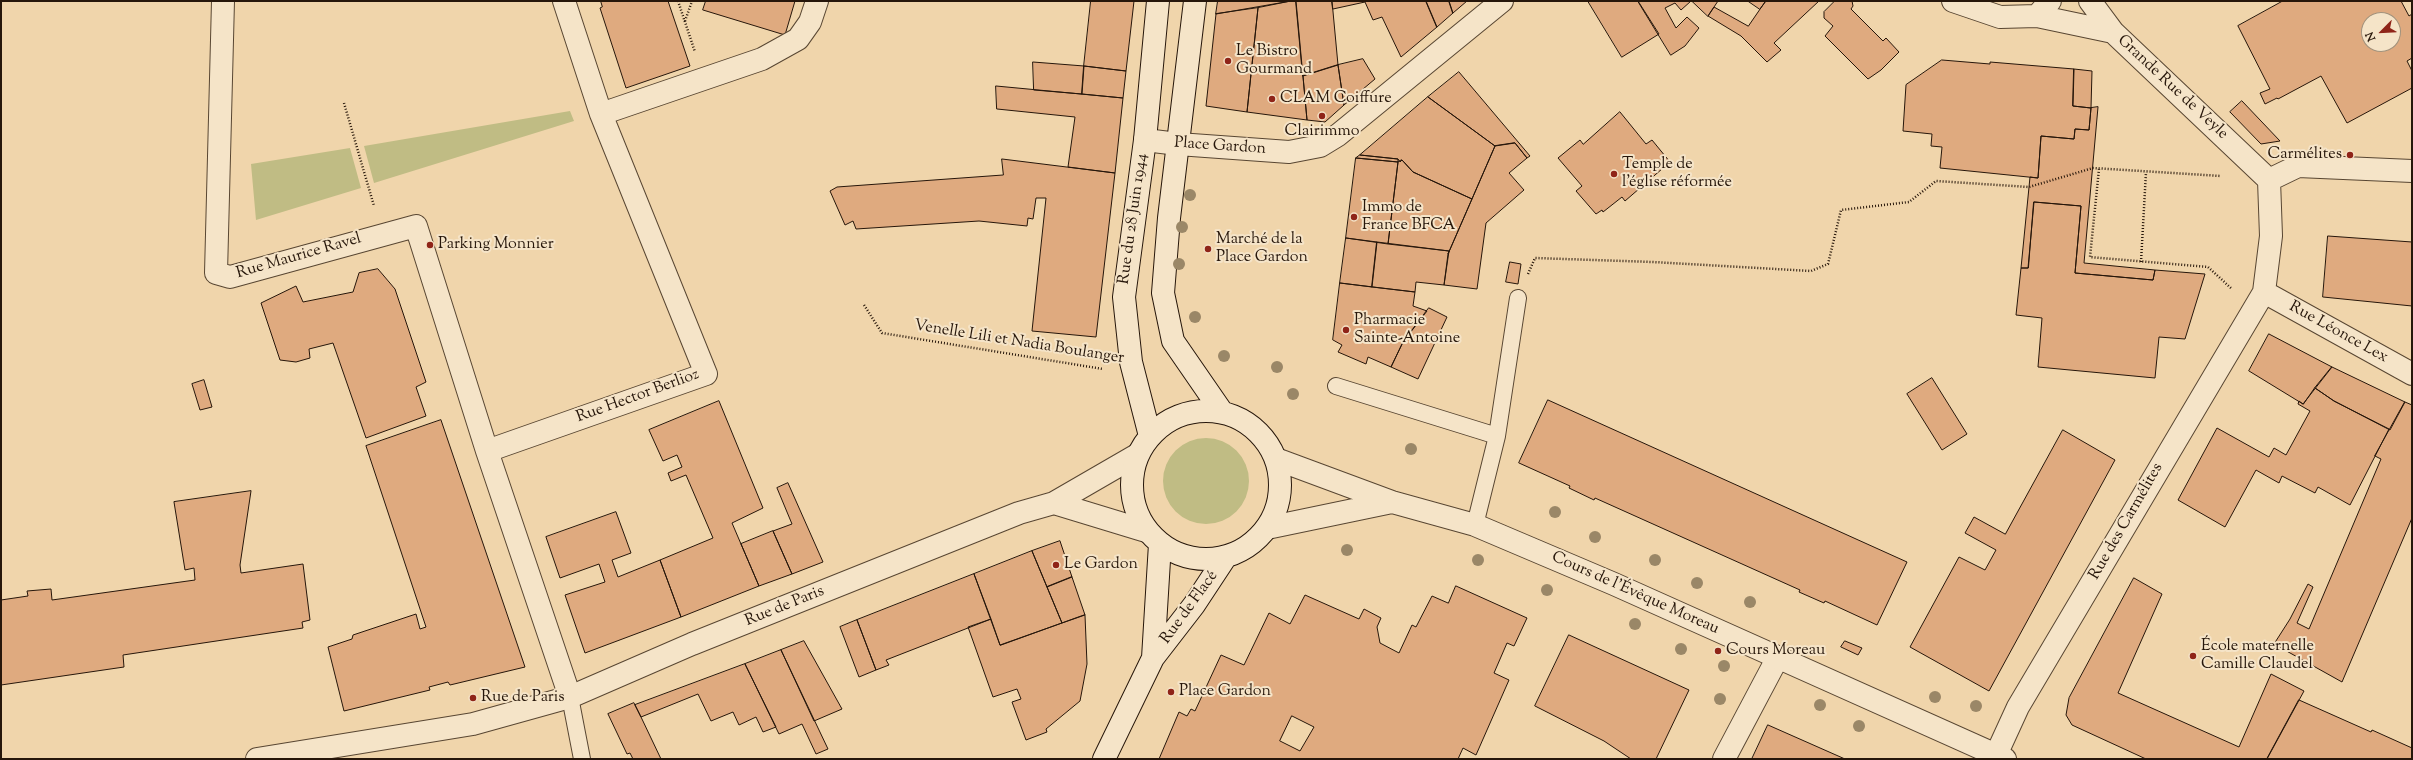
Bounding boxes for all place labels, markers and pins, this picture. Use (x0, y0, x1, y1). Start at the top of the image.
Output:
place label: Le Bistro Gourmand (1236, 42, 1312, 80)
marker: Le Bistro Gourmand (1223, 56, 1233, 66)
place label: CLAM Coiffure (1280, 89, 1392, 109)
marker: CLAM Coiffure (1267, 94, 1277, 104)
marker: Clairimmo (1317, 111, 1327, 121)
place label: Clairimmo (1285, 122, 1359, 142)
place label: Carmélites (2268, 145, 2342, 165)
marker: Carmélites (2345, 150, 2355, 160)
place label: Temple de l'église réformée (1622, 155, 1732, 193)
marker: Temple de l'église réformée (1609, 169, 1619, 179)
place label: Immo de France BFCA (1362, 198, 1456, 236)
marker: Immo de France BFCA (1349, 212, 1359, 222)
place label: Marché de la Place Gardon (1216, 230, 1308, 268)
place label: Parking Monnier (438, 235, 554, 255)
marker: Parking Monnier (425, 240, 435, 250)
marker: Marché de la Place Gardon (1203, 244, 1213, 254)
place label: Pharmacie Sainte-Antoine (1354, 311, 1460, 349)
marker: Pharmacie Sainte-Antoine (1341, 325, 1351, 335)
place label: Le Gardon (1064, 555, 1138, 575)
marker: Le Gardon (1051, 560, 1061, 570)
place label: École maternelle Camille Claudel (2201, 637, 2314, 675)
place label: Cours Moreau (1726, 641, 1825, 661)
marker: Cours Moreau (1713, 646, 1723, 656)
marker: École maternelle Camille Claudel (2188, 651, 2198, 661)
place label: Place Gardon (1179, 682, 1271, 702)
marker: Place Gardon (1166, 687, 1176, 697)
place label: Rue de Paris (481, 688, 565, 708)
marker: Rue de Paris (468, 693, 478, 703)

